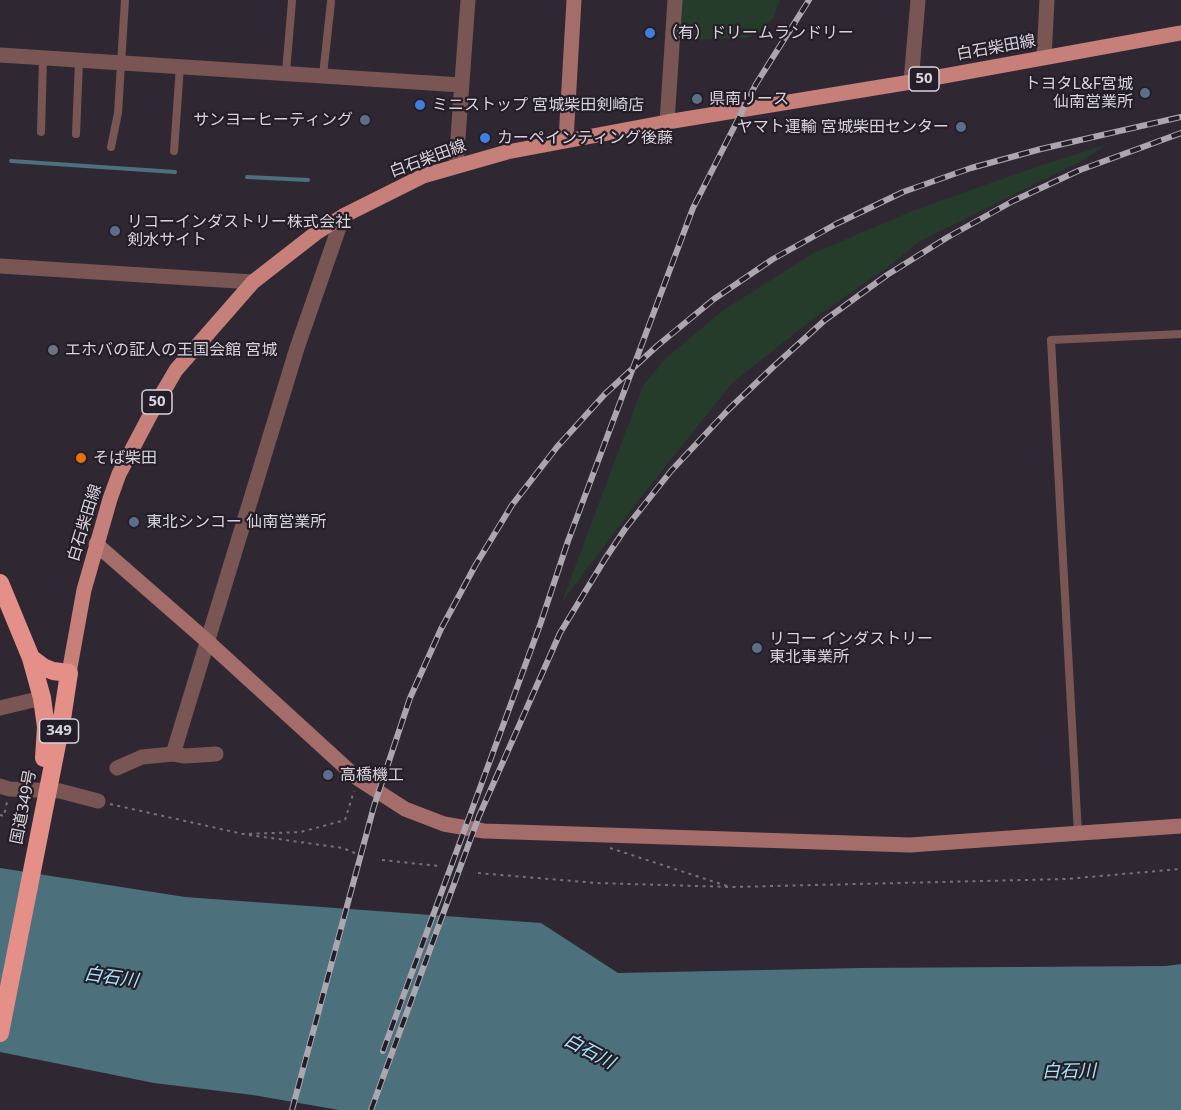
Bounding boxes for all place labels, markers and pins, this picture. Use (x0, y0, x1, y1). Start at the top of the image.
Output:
place label: （有）ドリームランドリー (662, 23, 854, 43)
marker: （有）ドリームランドリー (643, 26, 657, 40)
place label: トヨタL&F宮城 仙南営業所 (1025, 74, 1133, 112)
marker: トヨタL&F宮城 仙南営業所 (1138, 86, 1152, 100)
place label: 県南リース (709, 89, 789, 109)
marker: 県南リース (690, 92, 704, 106)
place label: ミニストップ 宮城柴田剣崎店 (432, 95, 644, 115)
marker: ミニストップ 宮城柴田剣崎店 (413, 98, 427, 112)
place label: サンヨーヒーティング (193, 110, 353, 130)
marker: サンヨーヒーティング (358, 113, 372, 127)
place label: ヤマト運輸 宮城柴田センター (737, 117, 949, 137)
marker: ヤマト運輸 宮城柴田センター (954, 120, 968, 134)
place label: カーペインティング後藤 (497, 128, 673, 148)
marker: カーペインティング後藤 (478, 131, 492, 145)
place label: リコーインダストリー株式会社 剣水サイト (127, 212, 351, 250)
marker: リコーインダストリー株式会社 剣水サイト (108, 224, 122, 238)
place label: エホバの証人の王国会館 宮城 (65, 340, 277, 360)
marker: エホバの証人の王国会館 宮城 (46, 343, 60, 357)
place label: そば柴田 (93, 448, 157, 468)
marker: そば柴田 (74, 451, 88, 465)
place label: 東北シンコー 仙南営業所 (146, 512, 326, 532)
marker: 東北シンコー 仙南営業所 (127, 515, 141, 529)
place label: リコー インダストリー 東北事業所 (769, 629, 933, 667)
marker: リコー インダストリー 東北事業所 (750, 641, 764, 655)
place label: 高橋機工 (340, 765, 404, 785)
marker: 高橋機工 (321, 768, 335, 782)

